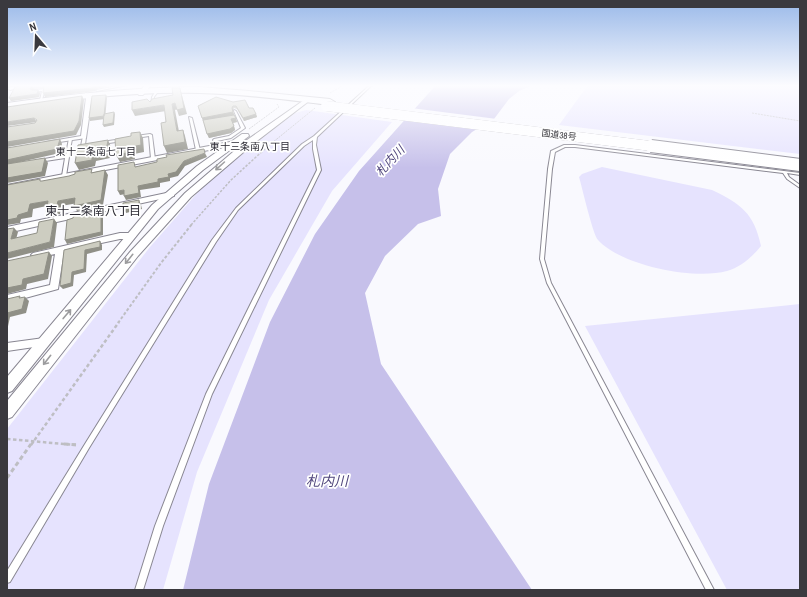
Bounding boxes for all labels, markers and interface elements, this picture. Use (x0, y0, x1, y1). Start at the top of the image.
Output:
north arrow (16, 16, 56, 56)
text: N (27, 19, 38, 34)
street label: 国道38号 (541, 127, 577, 143)
district label: 東十三条南八丁目 (210, 140, 290, 153)
water label: 札内川 (372, 141, 409, 180)
district label: 東十二条南七丁目 (56, 145, 136, 158)
one-way arrow (215, 162, 225, 171)
district label: 東十二条南八丁目 (45, 203, 141, 219)
one-way arrow (125, 254, 134, 265)
one-way arrow (63, 308, 72, 319)
one-way arrow (43, 355, 52, 366)
water label: 札内川 (306, 472, 350, 490)

